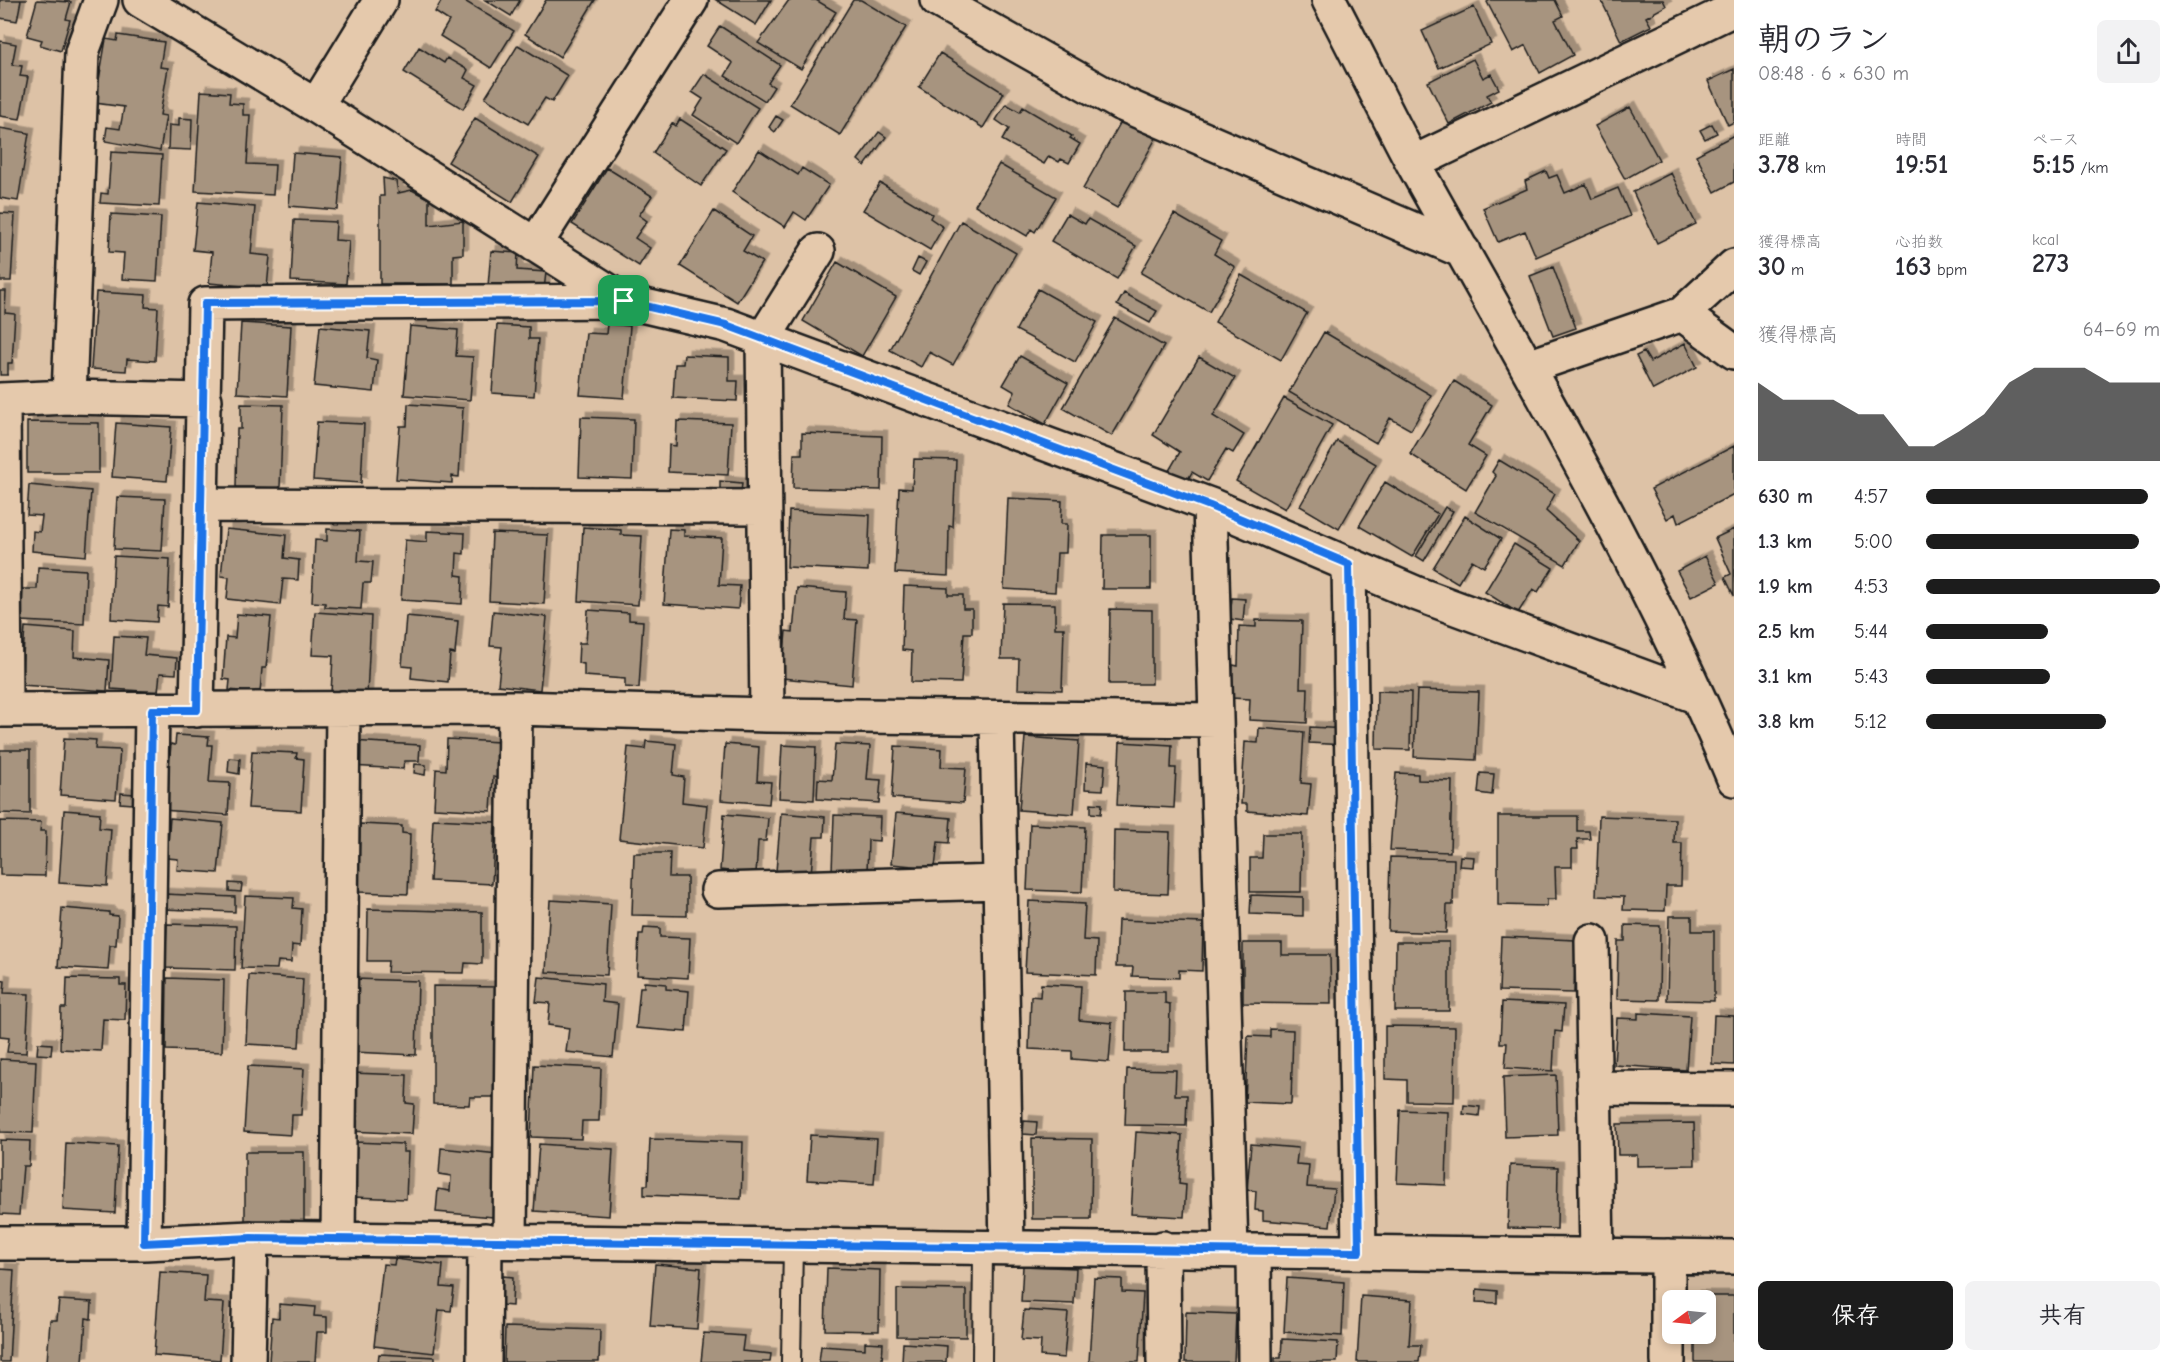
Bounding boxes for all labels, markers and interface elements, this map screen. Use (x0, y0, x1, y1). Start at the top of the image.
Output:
text: 朝のラン (1758, 20, 1890, 58)
button: share (2097, 20, 2160, 83)
text: 08:48 · 6 × 630 m (1758, 62, 1909, 85)
text: 距離 (1758, 131, 1790, 149)
text: 時間 (1895, 131, 1927, 149)
text: ペース (2032, 131, 2079, 149)
text: 3.78 (1758, 150, 1800, 180)
text: 19:51 (1895, 150, 1948, 180)
text: 5:15 (2032, 150, 2075, 180)
text: km (1800, 159, 1826, 177)
text: /km (2075, 159, 2109, 177)
text: kcal (2032, 231, 2059, 249)
text: 獲得標高 (1758, 233, 1822, 251)
text: 心拍数 (1895, 233, 1943, 251)
text: 273 (2032, 249, 2069, 279)
text: 30 (1758, 252, 1786, 282)
text: 163 (1895, 252, 1932, 282)
text: m (1786, 261, 1804, 279)
text: bpm (1932, 261, 1967, 279)
pin (598, 275, 649, 326)
icon: arrive (607, 284, 640, 317)
text: 64–69 m (2083, 318, 2160, 341)
text: 獲得標高 (1758, 323, 1838, 346)
text: 630 m (1758, 485, 1813, 508)
text: 4:57 (1854, 485, 1888, 508)
text: 1.3 km (1758, 530, 1812, 553)
text: 5:00 (1854, 530, 1893, 553)
text: 1.9 km (1758, 575, 1813, 598)
text: 4:53 (1854, 575, 1888, 598)
text: 2.5 km (1758, 620, 1815, 643)
text: 5:44 (1854, 620, 1888, 643)
text: 3.1 km (1758, 665, 1812, 688)
text: 5:43 (1854, 665, 1888, 688)
text: 3.8 km (1758, 710, 1815, 733)
text: 5:12 (1854, 710, 1887, 733)
button: 保存 (1758, 1281, 1953, 1350)
button: 共有 (1965, 1281, 2160, 1350)
north arrow (1662, 1290, 1716, 1344)
map controls (1662, 1290, 1716, 1344)

